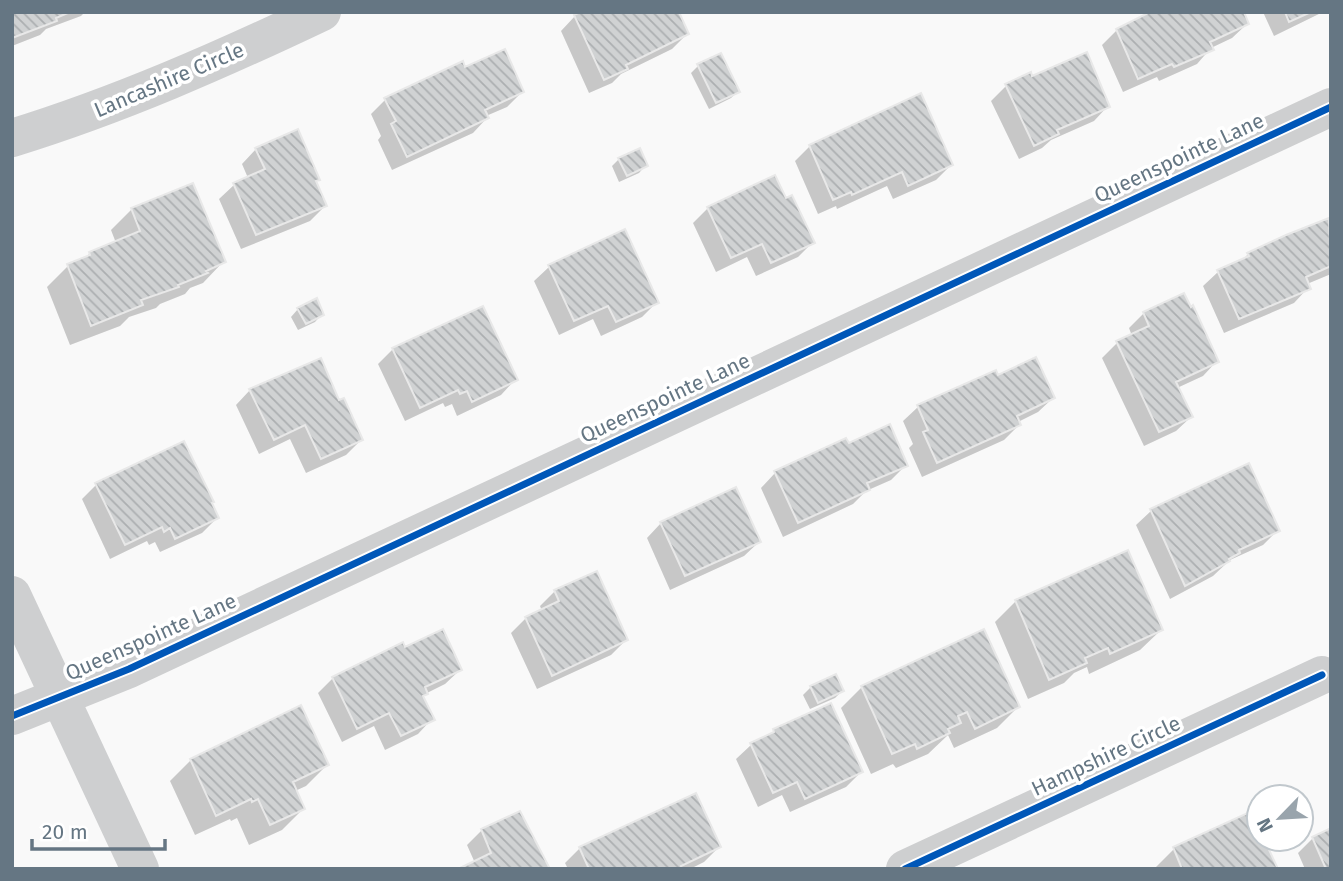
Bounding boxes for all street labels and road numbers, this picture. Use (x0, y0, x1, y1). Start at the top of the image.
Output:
street label: Lancashire Circle (90, 37, 248, 123)
street label: Queenspointe Lane (1090, 107, 1268, 209)
street label: Queenspointe Lane (576, 347, 754, 449)
street label: Queenspointe Lane (61, 588, 241, 686)
street label: Hampshire Circle (1027, 710, 1185, 802)

